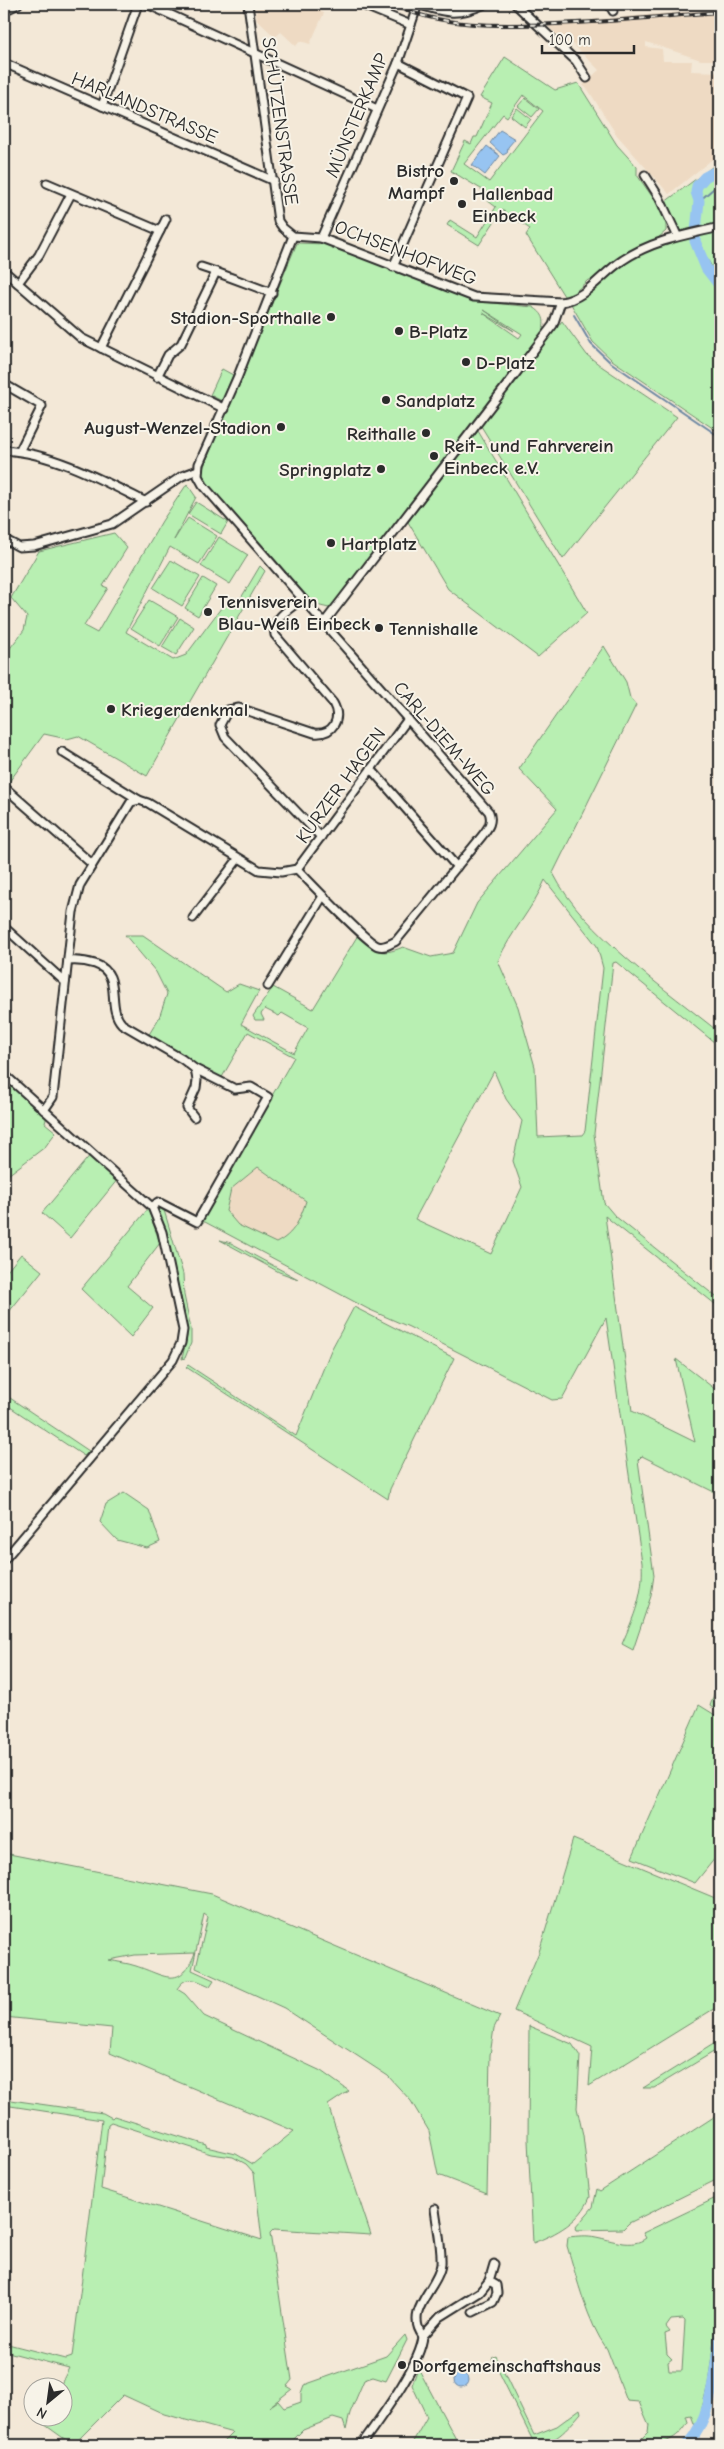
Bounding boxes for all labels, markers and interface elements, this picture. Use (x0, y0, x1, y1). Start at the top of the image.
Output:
scale bar (542, 22, 634, 54)
text: 100 m (549, 31, 591, 49)
street label: SCHÜTZENSTRASSE (257, 36, 303, 206)
street label: MÜNSTERKAMP (321, 50, 393, 181)
street label: HARLANDSTRASSE (68, 67, 221, 149)
place label: Bistro Mampf (388, 160, 445, 204)
marker: Bistro Mampf (448, 175, 460, 187)
place label: Hallenbad Einbeck (472, 183, 553, 227)
marker: Hallenbad Einbeck (456, 198, 468, 210)
street label: OCHSENHOFWEG (332, 216, 480, 290)
place label: Stadion-Sporthalle (171, 307, 321, 329)
marker: Stadion-Sporthalle (325, 311, 337, 323)
place label: B-Platz (409, 321, 467, 343)
marker: B-Platz (393, 325, 405, 337)
place label: D-Platz (476, 352, 535, 374)
marker: D-Platz (460, 356, 472, 368)
place label: Sandplatz (396, 390, 475, 412)
marker: Sandplatz (380, 394, 392, 406)
place label: August-Wenzel-Stadion (84, 417, 271, 439)
marker: August-Wenzel-Stadion (275, 421, 287, 433)
place label: Reithalle (347, 423, 416, 445)
marker: Reithalle (420, 427, 432, 439)
place label: Reit- und Fahrverein Einbeck e.V. (444, 435, 613, 479)
marker: Reit- und Fahrverein Einbeck e.V. (428, 450, 440, 462)
place label: Springplatz (279, 459, 371, 481)
marker: Springplatz (375, 463, 387, 475)
place label: Hartplatz (341, 533, 417, 555)
marker: Hartplatz (325, 537, 337, 549)
place label: Tennisverein Blau-Weiß Einbeck (218, 591, 371, 635)
marker: Tennisverein Blau-Weiß Einbeck (202, 606, 214, 618)
place label: Tennishalle (389, 618, 478, 640)
marker: Tennishalle (373, 622, 385, 634)
street label: CARL-DIEM-WEG (389, 677, 500, 800)
place label: Kriegerdenkmal (121, 699, 248, 721)
marker: Kriegerdenkmal (105, 703, 117, 715)
street label: KURZER HAGEN (291, 723, 390, 848)
place label: Dorfgemeinschaftshaus (412, 2355, 601, 2377)
marker: Dorfgemeinschaftshaus (396, 2359, 408, 2371)
north arrow (22, 2376, 72, 2426)
text: N (34, 2403, 50, 2423)

